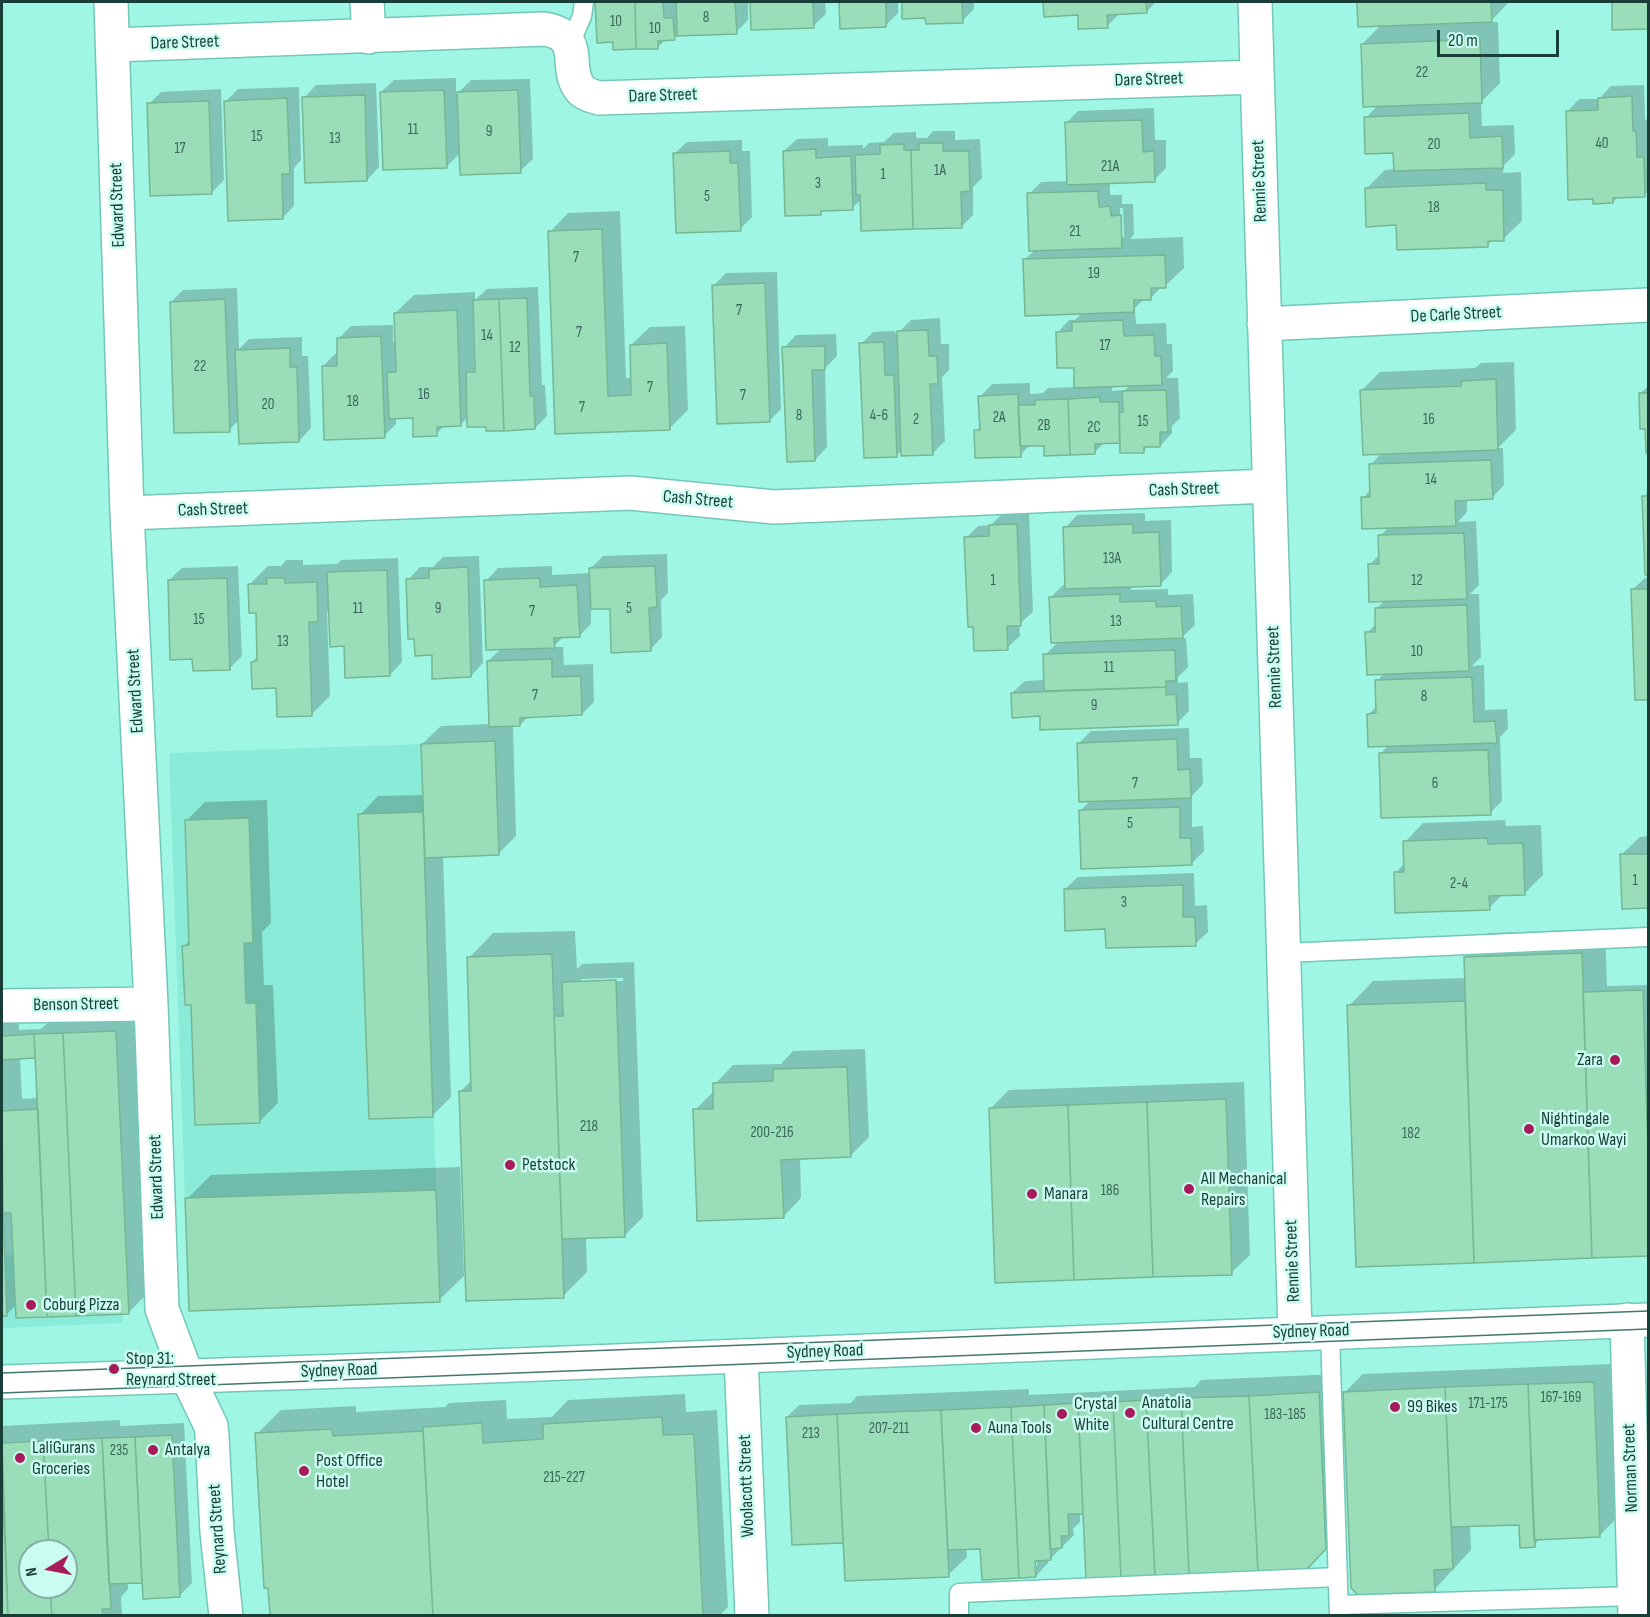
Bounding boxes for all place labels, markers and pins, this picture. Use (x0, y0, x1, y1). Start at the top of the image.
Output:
place label: Zara (1577, 1049, 1603, 1071)
marker: Zara (1608, 1053, 1622, 1067)
place label: Nightingale Umarkoo Wayi (1541, 1108, 1626, 1150)
marker: Nightingale Umarkoo Wayi (1522, 1122, 1536, 1136)
place label: Petstock (522, 1154, 575, 1176)
marker: Petstock (503, 1158, 517, 1172)
place label: All Mechanical Repairs (1201, 1168, 1287, 1210)
marker: All Mechanical Repairs (1182, 1182, 1196, 1196)
place label: Manara (1044, 1183, 1088, 1205)
marker: Manara (1025, 1187, 1039, 1201)
place label: Coburg Pizza (43, 1294, 120, 1316)
marker: Coburg Pizza (24, 1298, 38, 1312)
place label: Stop 31: Reynard Street (126, 1348, 216, 1390)
marker: Stop 31: Reynard Street (107, 1362, 121, 1376)
place label: Anatolia Cultural Centre (1142, 1392, 1234, 1434)
place label: Crystal White (1074, 1393, 1117, 1436)
place label: 99 Bikes (1407, 1396, 1457, 1418)
marker: 99 Bikes (1388, 1400, 1402, 1414)
marker: Anatolia Cultural Centre (1123, 1406, 1137, 1420)
marker: Crystal White (1055, 1407, 1069, 1421)
place label: Auna Tools (988, 1417, 1052, 1439)
marker: Auna Tools (969, 1421, 983, 1435)
place label: LaliGurans Groceries (32, 1437, 95, 1480)
place label: Antalya (165, 1439, 210, 1461)
marker: Antalya (146, 1443, 160, 1457)
place label: Post Office Hotel (316, 1450, 383, 1492)
marker: LaliGurans Groceries (13, 1451, 27, 1465)
marker: Post Office Hotel (297, 1464, 311, 1478)

